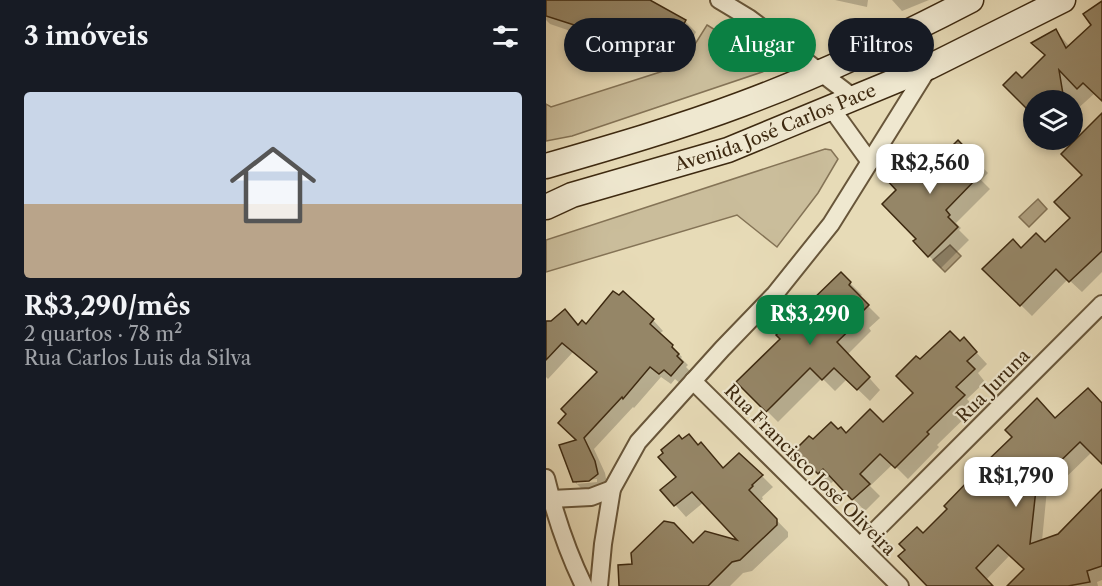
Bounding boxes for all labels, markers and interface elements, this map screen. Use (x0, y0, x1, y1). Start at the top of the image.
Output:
chip: Comprar (564, 18, 696, 72)
chip: Alugar (708, 18, 816, 72)
chip: Filtros (828, 18, 934, 72)
text: 3 imóveis (24, 20, 149, 52)
icon: filters (489, 20, 522, 53)
street label: Avenida José Carlos Pace (671, 79, 879, 176)
map controls (1023, 90, 1083, 150)
button: layers (1023, 90, 1083, 150)
icon: home (219, 131, 327, 239)
pin: R$2,560 (875, 144, 985, 195)
text: R$2,560 (890, 151, 970, 175)
text: R$3,290/mês (24, 290, 191, 322)
pin: R$3,290 (755, 295, 865, 346)
text: R$3,290 (770, 302, 850, 326)
text: 2 quartos · 78 m² (24, 322, 182, 346)
street label: Rua Juruna (952, 344, 1035, 427)
text: Rua Carlos Luis da Silva (24, 346, 251, 370)
street label: Rua Francisco José Oliveira (720, 380, 901, 561)
pin: R$1,790 (961, 457, 1071, 508)
text: R$1,790 (978, 464, 1054, 488)

